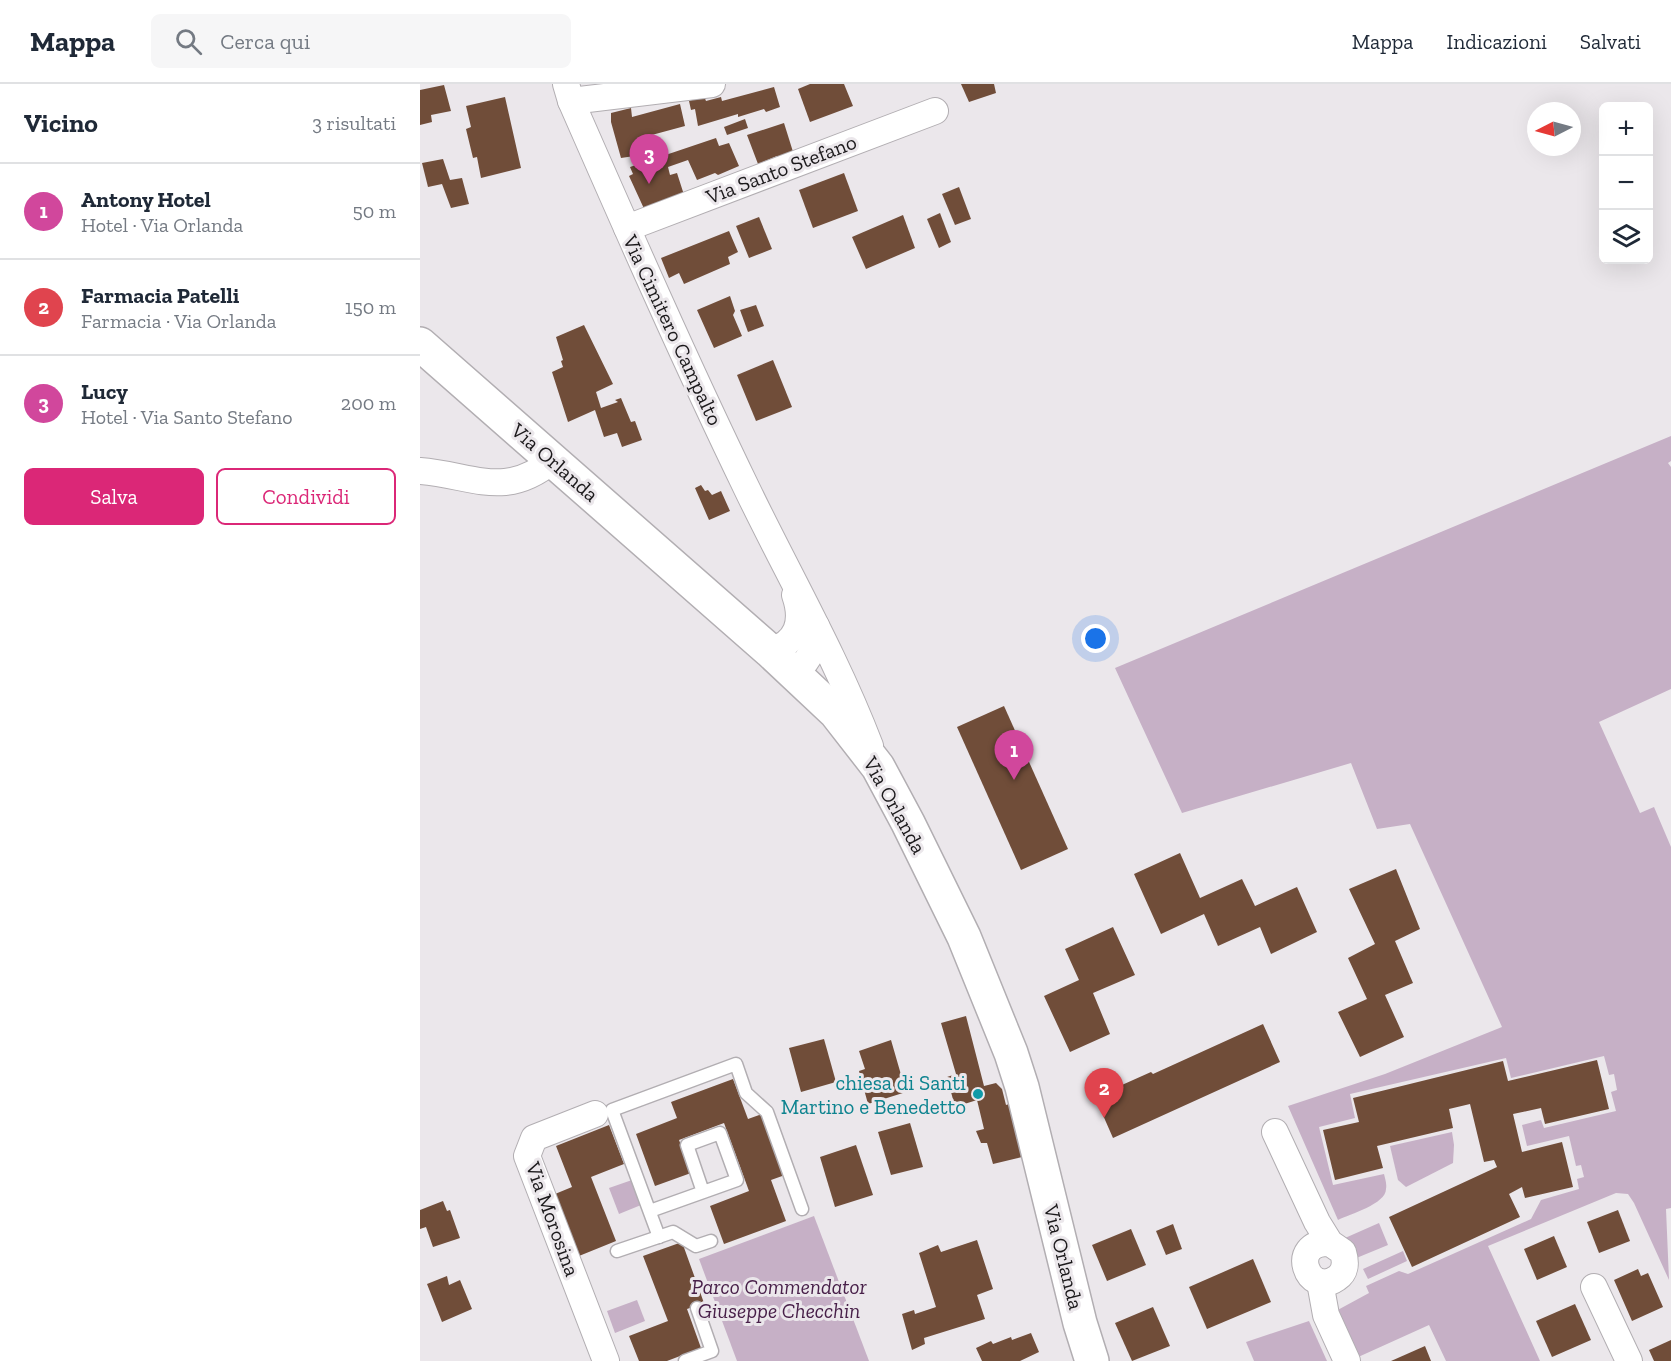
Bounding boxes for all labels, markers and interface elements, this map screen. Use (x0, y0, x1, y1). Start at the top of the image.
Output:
search box (151, 14, 571, 68)
text: Mappa (30, 25, 115, 58)
icon: search (172, 25, 205, 58)
text: Cerca qui (220, 28, 310, 55)
text: Mappa (1352, 29, 1413, 54)
text: Indicazioni (1446, 29, 1547, 54)
text: Salvati (1580, 29, 1641, 54)
north arrow (1527, 102, 1581, 156)
map controls (1599, 102, 1653, 264)
button: + (1599, 102, 1653, 156)
text: Vicino (24, 107, 98, 139)
text: 3 risultati (312, 111, 396, 135)
street label: Via Santo Stefano (701, 129, 860, 210)
pin: 3 (630, 135, 668, 184)
button: − (1599, 156, 1653, 210)
text: Antony Hotel (81, 186, 211, 213)
text: 1 (39, 199, 48, 223)
text: 50 m (352, 199, 396, 223)
button: layers (1599, 210, 1653, 264)
text: Hotel · Via Orlanda (81, 213, 243, 237)
street label: Via Cimitero Campalto (617, 230, 728, 429)
text: Farmacia Patelli (81, 282, 239, 309)
text: 2 (38, 295, 49, 319)
text: 150 m (345, 295, 396, 319)
text: Farmacia · Via Orlanda (81, 309, 276, 333)
text: Lucy (81, 378, 128, 405)
text: 3 (38, 391, 49, 415)
text: 200 m (341, 391, 396, 415)
text: Hotel · Via Santo Stefano (81, 405, 292, 429)
street label: Via Orlanda (506, 417, 604, 507)
button: Salva (24, 468, 204, 525)
button: Condividi (216, 468, 396, 525)
your location (1081, 624, 1110, 653)
pin: 1 (994, 730, 1034, 780)
street label: Via Orlanda (858, 751, 932, 858)
pin: 2 (1084, 1068, 1124, 1118)
place label: chiesa di Santi Martino e Benedetto (781, 1070, 966, 1119)
marker: chiesa di Santi Martino e Benedetto (971, 1087, 985, 1101)
street label: Via Morosina (520, 1158, 585, 1279)
street label: Via Orlanda (1039, 1201, 1089, 1312)
park label: Parco Commendator Giuseppe Checchin (691, 1274, 868, 1323)

